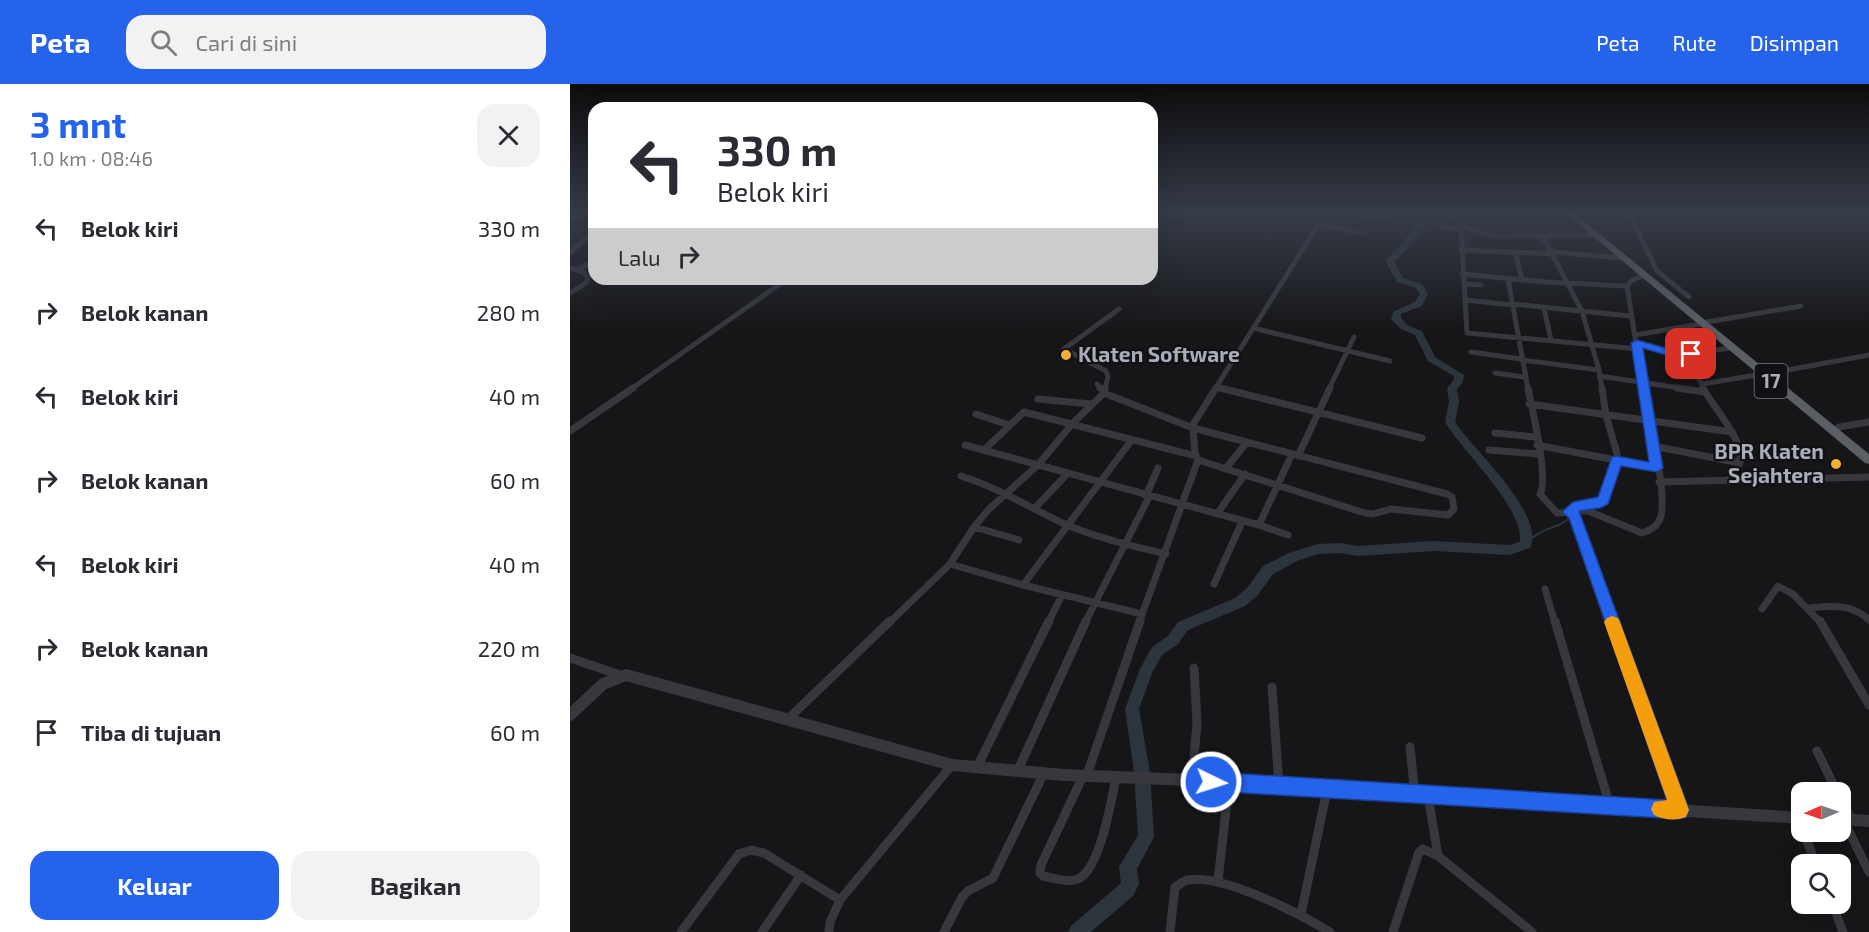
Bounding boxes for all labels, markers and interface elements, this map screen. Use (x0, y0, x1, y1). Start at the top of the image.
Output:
search box (126, 15, 546, 69)
text: Peta (30, 25, 90, 59)
icon: search (147, 26, 180, 59)
text: Cari di sini (195, 29, 297, 55)
text: Peta (1596, 30, 1639, 55)
text: Rute (1672, 30, 1717, 55)
text: Disimpan (1750, 30, 1839, 55)
text: 3 mnt (30, 102, 126, 145)
button: close (477, 104, 540, 167)
text: 330 m (717, 124, 837, 174)
icon: left (618, 126, 696, 204)
text: 1.0 km · 08:46 (30, 146, 153, 170)
text: Belok kiri (717, 175, 829, 207)
icon: left (30, 212, 63, 245)
text: Belok kiri (81, 215, 178, 241)
text: 330 m (478, 215, 540, 241)
icon: right (672, 240, 705, 273)
text: Lalu (618, 244, 660, 270)
icon: right (30, 296, 63, 329)
text: Belok kanan (81, 299, 208, 325)
text: 280 m (477, 299, 540, 325)
pin (1665, 328, 1716, 379)
icon: arrive (1674, 337, 1707, 370)
place label: Klaten Software (1078, 341, 1240, 366)
marker: Klaten Software (1059, 348, 1073, 362)
road number: 17 (1754, 364, 1788, 398)
icon: left (30, 380, 63, 413)
text: Belok kiri (81, 383, 178, 409)
text: 40 m (489, 383, 540, 409)
place label: BPR Klaten Sejahtera (1714, 438, 1824, 487)
marker: BPR Klaten Sejahtera (1829, 457, 1843, 471)
icon: right (30, 464, 63, 497)
text: Belok kanan (81, 467, 208, 493)
text: 60 m (490, 467, 540, 493)
icon: left (30, 548, 63, 581)
text: Belok kiri (81, 551, 178, 577)
text: 40 m (489, 551, 540, 577)
icon: right (30, 632, 63, 665)
text: Belok kanan (81, 635, 208, 661)
text: 220 m (478, 635, 540, 661)
icon: arrive (30, 716, 63, 749)
text: Tiba di tujuan (81, 719, 221, 745)
text: 60 m (490, 719, 540, 745)
position arrow (1179, 750, 1243, 814)
north arrow (1791, 782, 1851, 842)
map controls (1791, 782, 1851, 914)
button: Keluar (30, 851, 279, 920)
button: Bagikan (291, 851, 540, 920)
button: search (1791, 854, 1851, 914)

